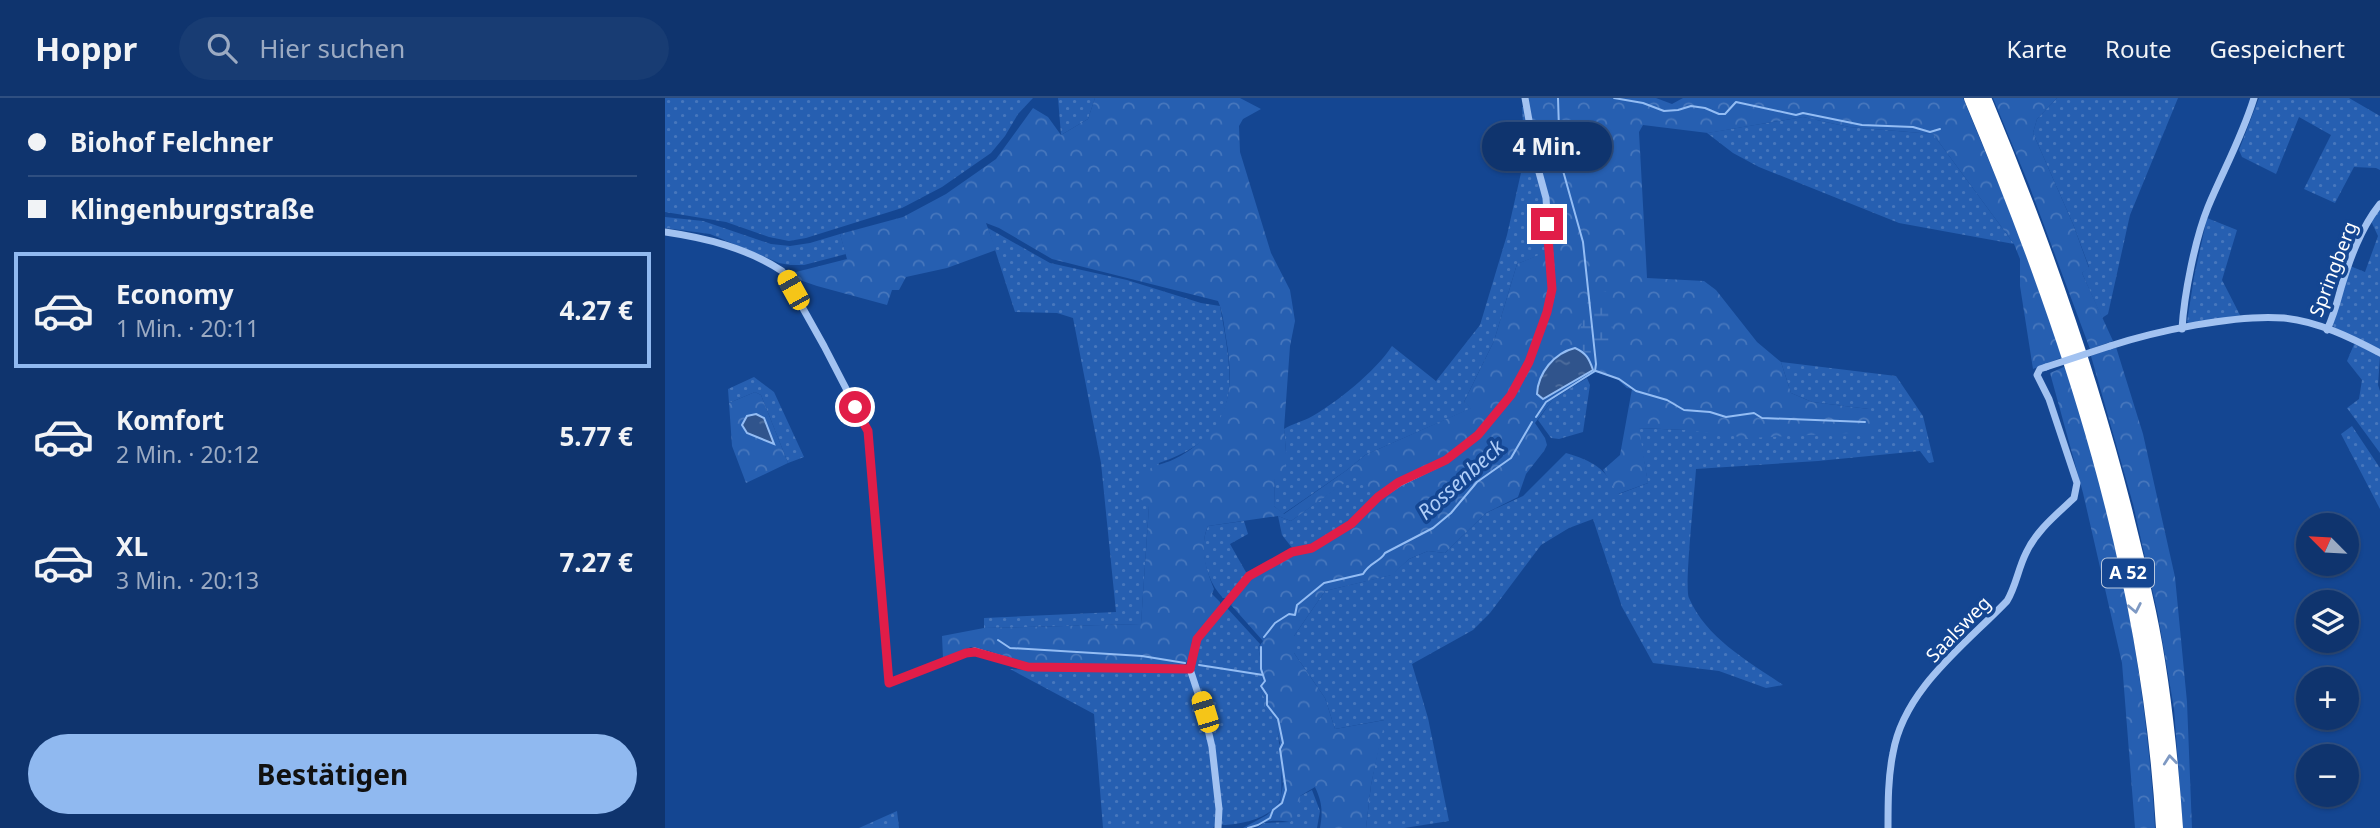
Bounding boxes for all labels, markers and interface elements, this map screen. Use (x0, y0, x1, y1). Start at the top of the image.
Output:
search box (179, 17, 669, 80)
text: Hoppr (35, 26, 137, 71)
icon: search (203, 29, 241, 67)
text: Hier suchen (259, 30, 405, 66)
text: Karte (2007, 32, 2067, 65)
text: Route (2105, 32, 2172, 65)
text: Gespeichert (2210, 32, 2345, 65)
callout: 4 Min. (1482, 122, 1612, 172)
text: Biohof Felchner (70, 124, 273, 160)
text: 4 Min. (1512, 130, 1582, 162)
text: Klingenburgstraße (70, 191, 315, 227)
route end (1531, 208, 1563, 240)
street label: Springberg (2303, 218, 2363, 320)
car (774, 267, 813, 313)
text: Economy (116, 276, 234, 312)
icon: car (32, 279, 95, 342)
text: 4.27 € (559, 292, 633, 328)
text: 1 Min. · 20:11 (116, 312, 259, 344)
route start (839, 391, 871, 423)
text: Komfort (116, 402, 224, 438)
icon: car (32, 405, 95, 468)
text: 5.77 € (559, 418, 633, 454)
water label: Rossenbeck (1411, 432, 1511, 526)
text: 2 Min. · 20:12 (116, 438, 259, 470)
north arrow (2296, 513, 2359, 576)
map controls (2296, 513, 2359, 807)
text: XL (116, 528, 148, 564)
icon: car (32, 531, 95, 594)
text: 7.27 € (559, 544, 633, 580)
road number: A 52 (2102, 559, 2154, 588)
text: 3 Min. · 20:13 (116, 564, 259, 596)
street label: Saalsweg (1920, 590, 1996, 668)
button: layers (2296, 590, 2359, 653)
one-way arrow (2126, 602, 2141, 614)
button: + (2296, 667, 2359, 730)
car (1189, 689, 1222, 735)
button: Bestätigen (28, 734, 637, 814)
button: − (2296, 744, 2359, 807)
one-way arrow (2163, 754, 2178, 765)

